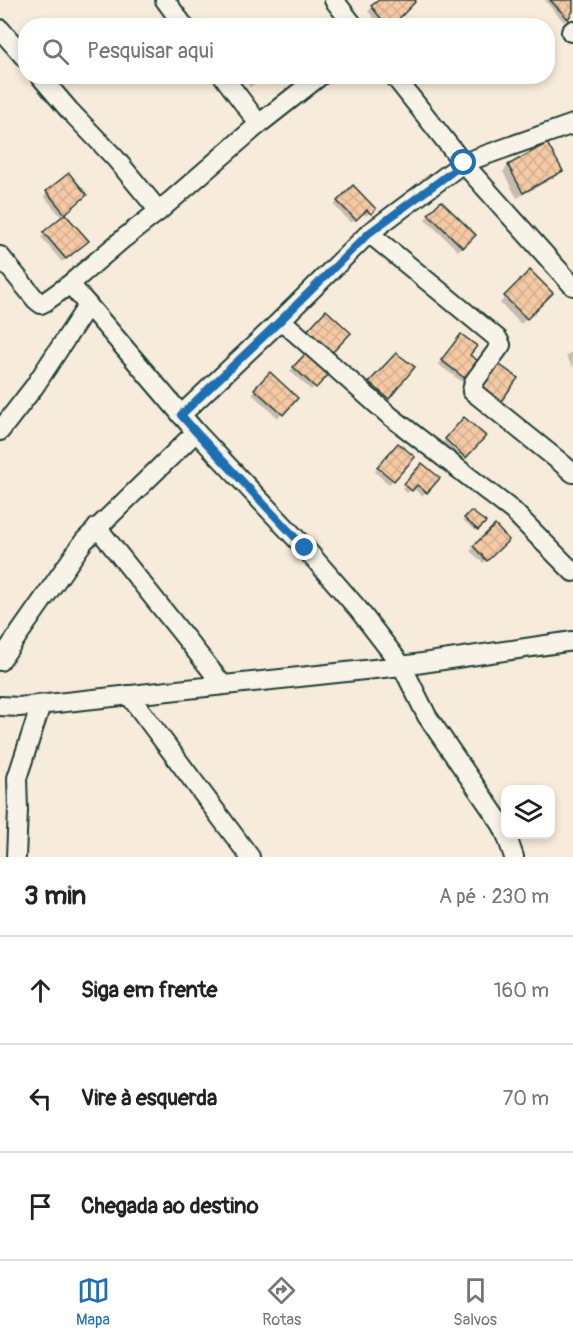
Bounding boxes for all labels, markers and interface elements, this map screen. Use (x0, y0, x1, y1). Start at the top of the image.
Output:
search box (18, 18, 555, 84)
icon: search (39, 35, 72, 68)
text: Pesquisar aqui (87, 37, 213, 65)
route start (450, 149, 476, 175)
route end (291, 534, 317, 560)
map controls (501, 785, 555, 839)
button: layers (501, 785, 555, 839)
text: 3 min (24, 880, 86, 912)
text: A pé · 230 m (439, 884, 549, 909)
icon: ahead (24, 974, 57, 1007)
text: Siga em frente (81, 976, 217, 1004)
text: 160 m (494, 978, 549, 1003)
icon: left (24, 1082, 57, 1115)
text: Vire à esquerda (81, 1084, 217, 1112)
text: 70 m (503, 1086, 549, 1111)
icon: arrive (24, 1190, 57, 1223)
text: Chegada ao destino (81, 1192, 259, 1220)
tab: Mapa (76, 1274, 110, 1330)
tab: Rotas (262, 1274, 301, 1330)
tab: Salvos (453, 1274, 497, 1330)

